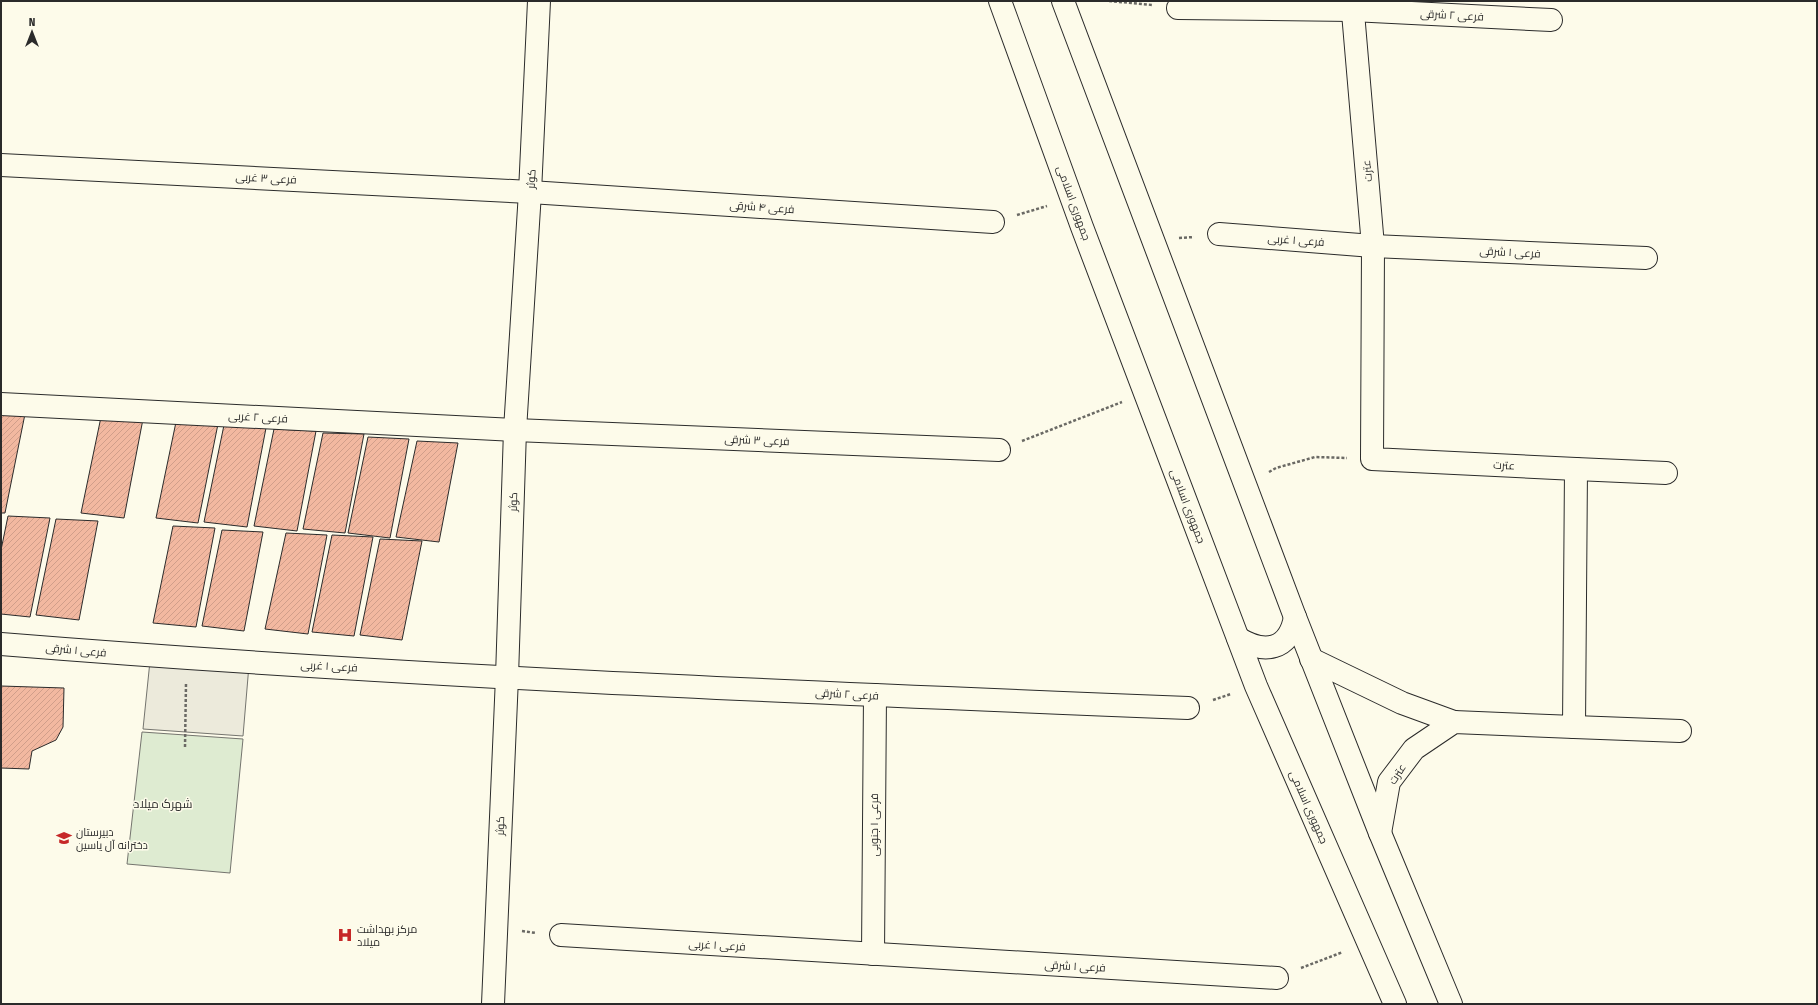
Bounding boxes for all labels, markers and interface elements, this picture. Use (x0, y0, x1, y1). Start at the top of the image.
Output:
street label: فرعی ۲ شرقی (1420, 7, 1484, 24)
north arrow (12, 12, 52, 52)
text: N (29, 16, 35, 29)
street label: عترت (1360, 160, 1375, 182)
street label: جمهوری اسلامی (1054, 164, 1093, 242)
street label: کوثر (524, 169, 539, 190)
street label: فرعی ۳ غربی (235, 170, 297, 187)
street label: فرعی ۴ شرقی (729, 199, 795, 216)
street label: فرعی ۱ غربی (1267, 232, 1325, 249)
street label: فرعی ۱ شرقی (1479, 244, 1541, 261)
street label: فرعی ۲ غربی (228, 409, 288, 426)
street label: فرعی ۳ شرقی (724, 433, 790, 448)
street label: عترت (1493, 458, 1515, 473)
street label: جمهوری اسلامی (1167, 467, 1208, 545)
street label: کوثر (507, 492, 520, 513)
street label: فرعی ۱ شرقی (45, 641, 107, 660)
street label: فرعی ۱ غربی (300, 659, 358, 674)
street label: فرعی ۲ شرقی (815, 686, 879, 703)
street label: عترت (1386, 762, 1409, 787)
street label: جمهوری اسلامی (1287, 769, 1330, 846)
street label: فرعی ۱ جنوبی (868, 793, 881, 857)
district label: شهرک میلاد (134, 797, 192, 811)
street label: کوثر (494, 816, 507, 837)
place label: دبیرستان دخترانه آل یاسین (76, 826, 148, 852)
school or university icon: دبیرستان دخترانه آل یاسین (55, 829, 73, 847)
place label: مرکز بهداشت میلاد (357, 923, 417, 949)
hospital icon: مرکز بهداشت میلاد (336, 926, 354, 944)
street label: فرعی ۱ غربی (688, 938, 746, 953)
street label: فرعی ۱ شرقی (1044, 958, 1106, 975)

